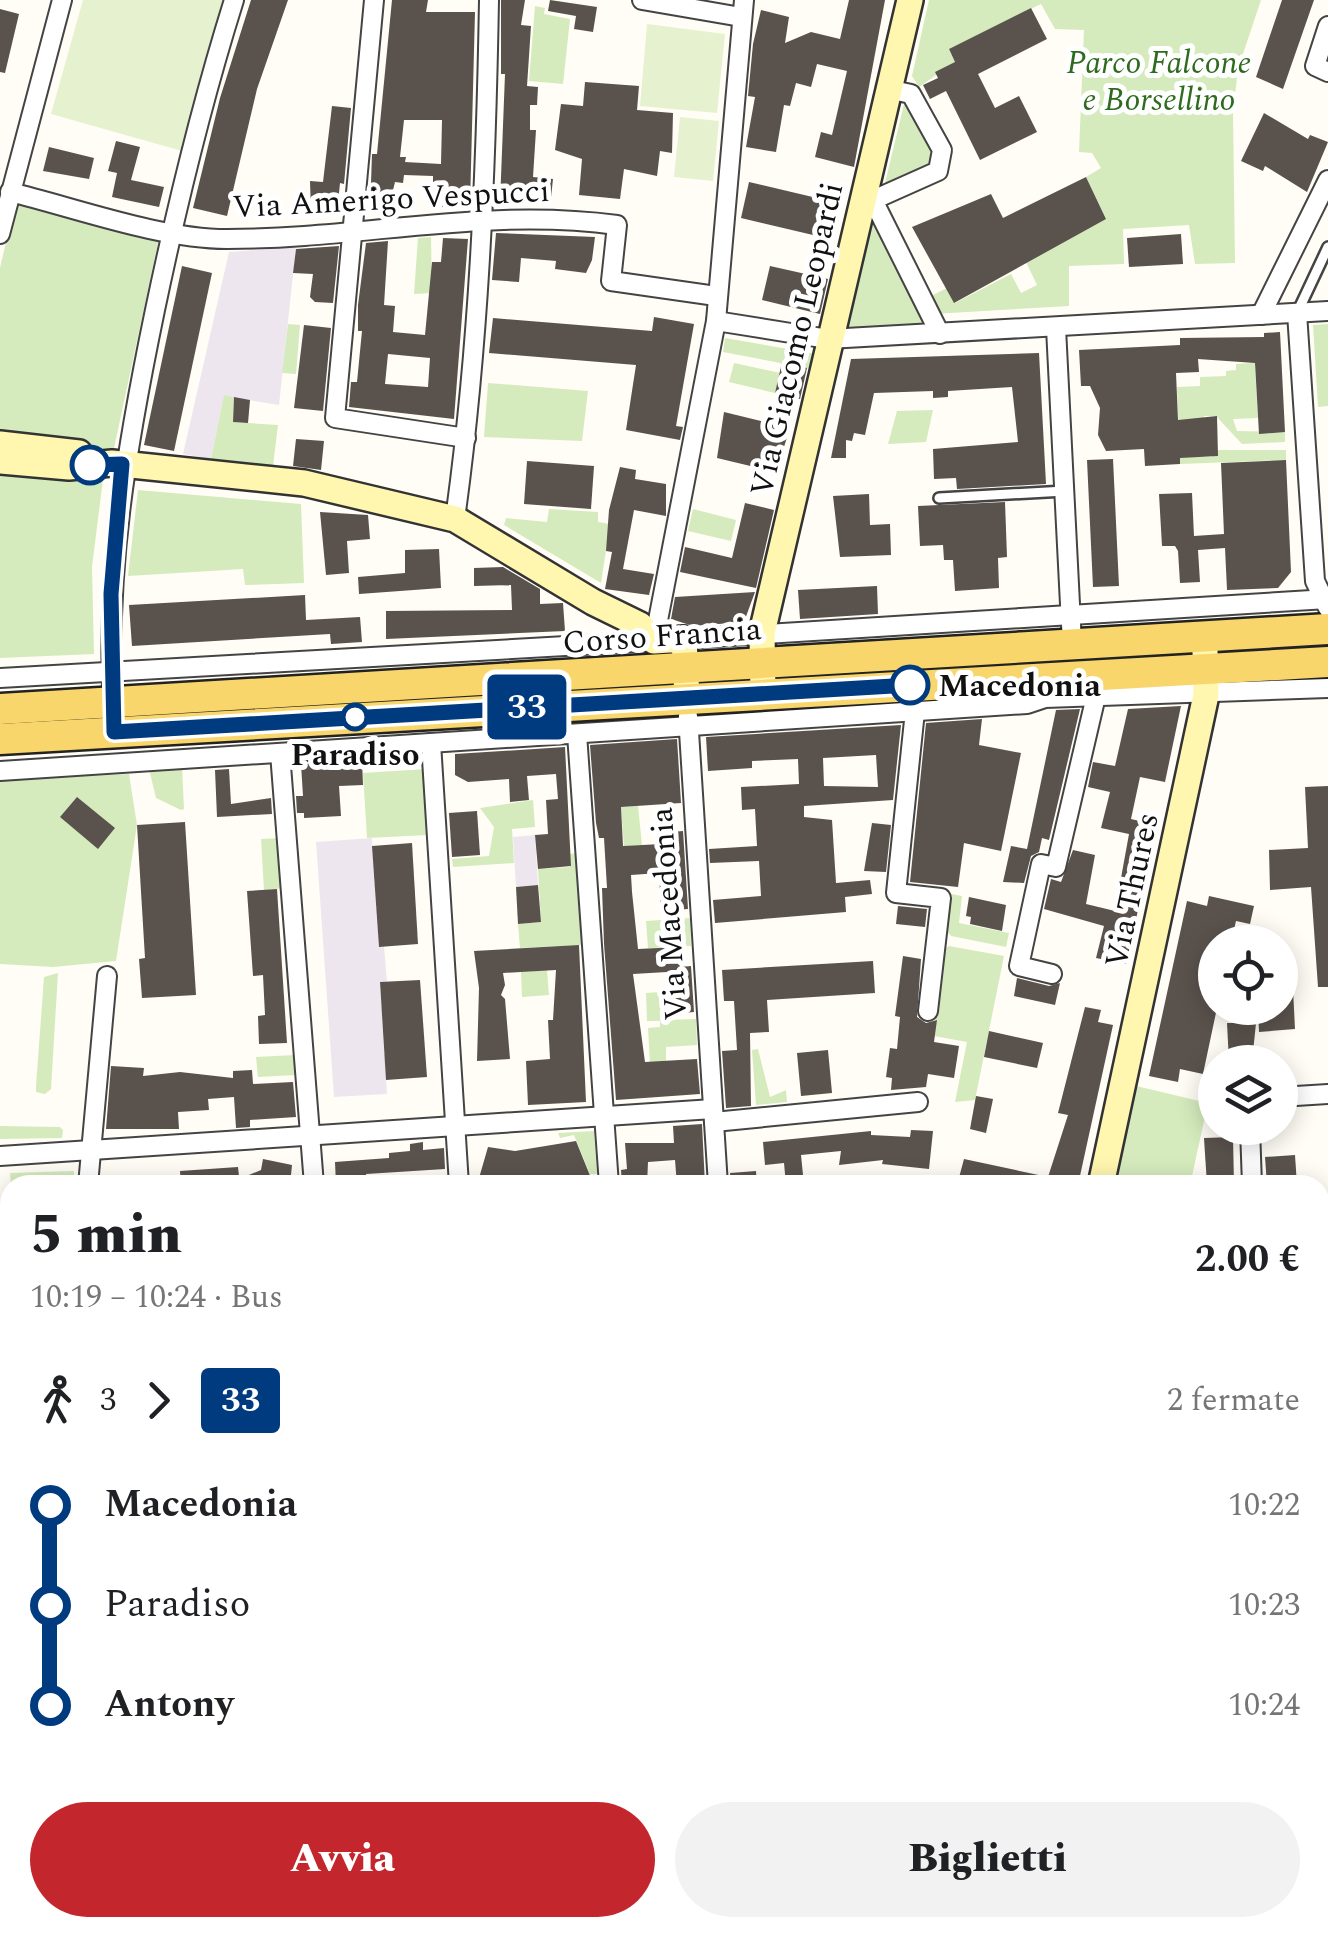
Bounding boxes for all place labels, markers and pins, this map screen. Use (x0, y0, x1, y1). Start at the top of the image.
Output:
unlabelled marker (71, 446, 109, 484)
place label: Macedonia (938, 662, 1101, 711)
marker: Macedonia (891, 666, 929, 704)
marker: Paradiso (342, 704, 368, 730)
place label: Paradiso (291, 731, 419, 780)

